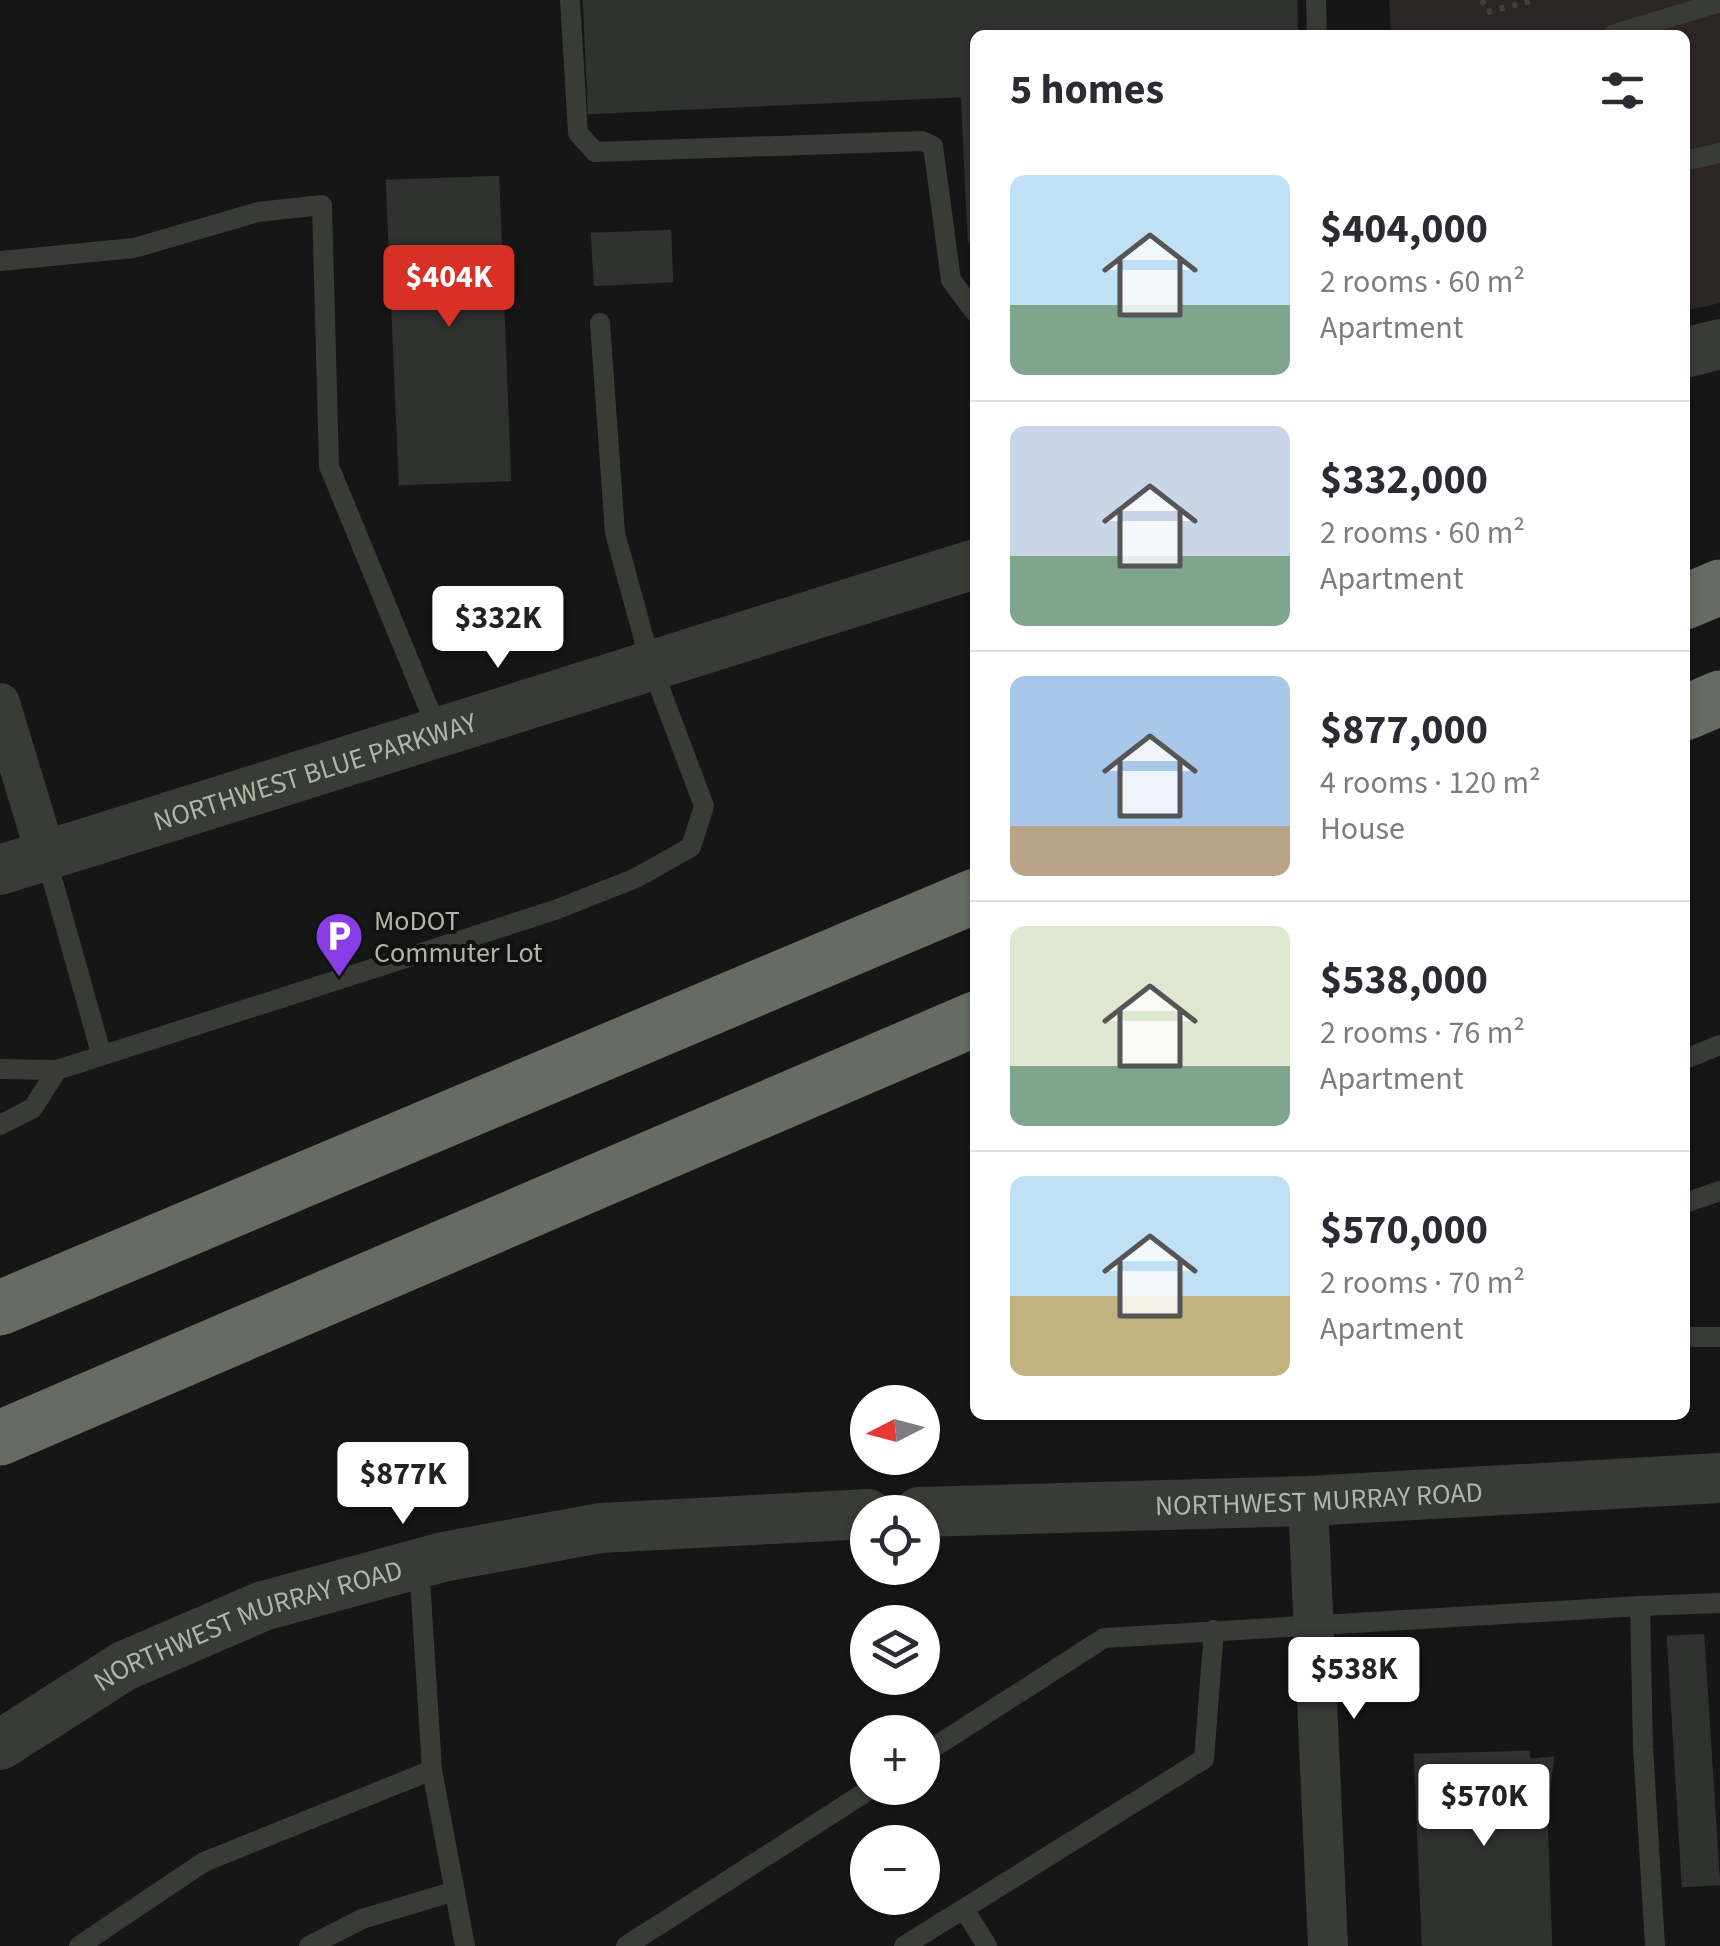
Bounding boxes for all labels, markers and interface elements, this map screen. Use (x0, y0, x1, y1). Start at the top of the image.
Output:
text: 5 homes (1010, 60, 1164, 120)
icon: filters (1595, 63, 1650, 118)
text: $404,000 (1320, 199, 1488, 259)
icon: home (1090, 215, 1210, 335)
pin: $404K (379, 245, 519, 330)
text: $404K (405, 254, 493, 300)
text: 2 rooms · 60 m² (1320, 259, 1525, 305)
text: Apartment (1320, 305, 1463, 351)
text: $332,000 (1320, 450, 1488, 510)
icon: home (1090, 466, 1210, 586)
text: 2 rooms · 60 m² (1320, 510, 1525, 556)
text: Apartment (1320, 556, 1463, 602)
pin: $332K (428, 586, 568, 671)
text: $332K (454, 595, 542, 641)
text: $877,000 (1320, 700, 1488, 760)
street label: NORTHWEST BLUE PARKWAY (148, 702, 483, 842)
icon: home (1090, 716, 1210, 836)
text: 4 rooms · 120 m² (1320, 760, 1541, 806)
text: House (1320, 806, 1405, 852)
place label: MoDOT Commuter Lot (374, 901, 543, 973)
parking icon: MoDOT Commuter Lot (313, 910, 365, 978)
text: $538,000 (1320, 950, 1488, 1010)
icon: home (1090, 966, 1210, 1086)
text: 2 rooms · 76 m² (1320, 1010, 1525, 1056)
text: Apartment (1320, 1056, 1463, 1102)
text: $570,000 (1320, 1200, 1488, 1260)
icon: home (1090, 1216, 1210, 1336)
text: 2 rooms · 70 m² (1320, 1260, 1525, 1306)
text: Apartment (1320, 1306, 1463, 1352)
north arrow (850, 1385, 940, 1475)
map controls (850, 1385, 940, 1915)
pin: $877K (333, 1442, 473, 1527)
text: $877K (359, 1451, 447, 1497)
street label: NORTHWEST MURRAY ROAD (1154, 1472, 1484, 1526)
button: locate (850, 1495, 940, 1585)
street label: NORTHWEST MURRAY ROAD (86, 1550, 407, 1701)
button: layers (850, 1605, 940, 1695)
pin: $538K (1284, 1637, 1424, 1722)
text: $538K (1310, 1646, 1398, 1692)
button: + (850, 1715, 940, 1805)
pin: $570K (1414, 1764, 1554, 1849)
text: $570K (1440, 1773, 1528, 1819)
button: − (850, 1825, 940, 1915)

